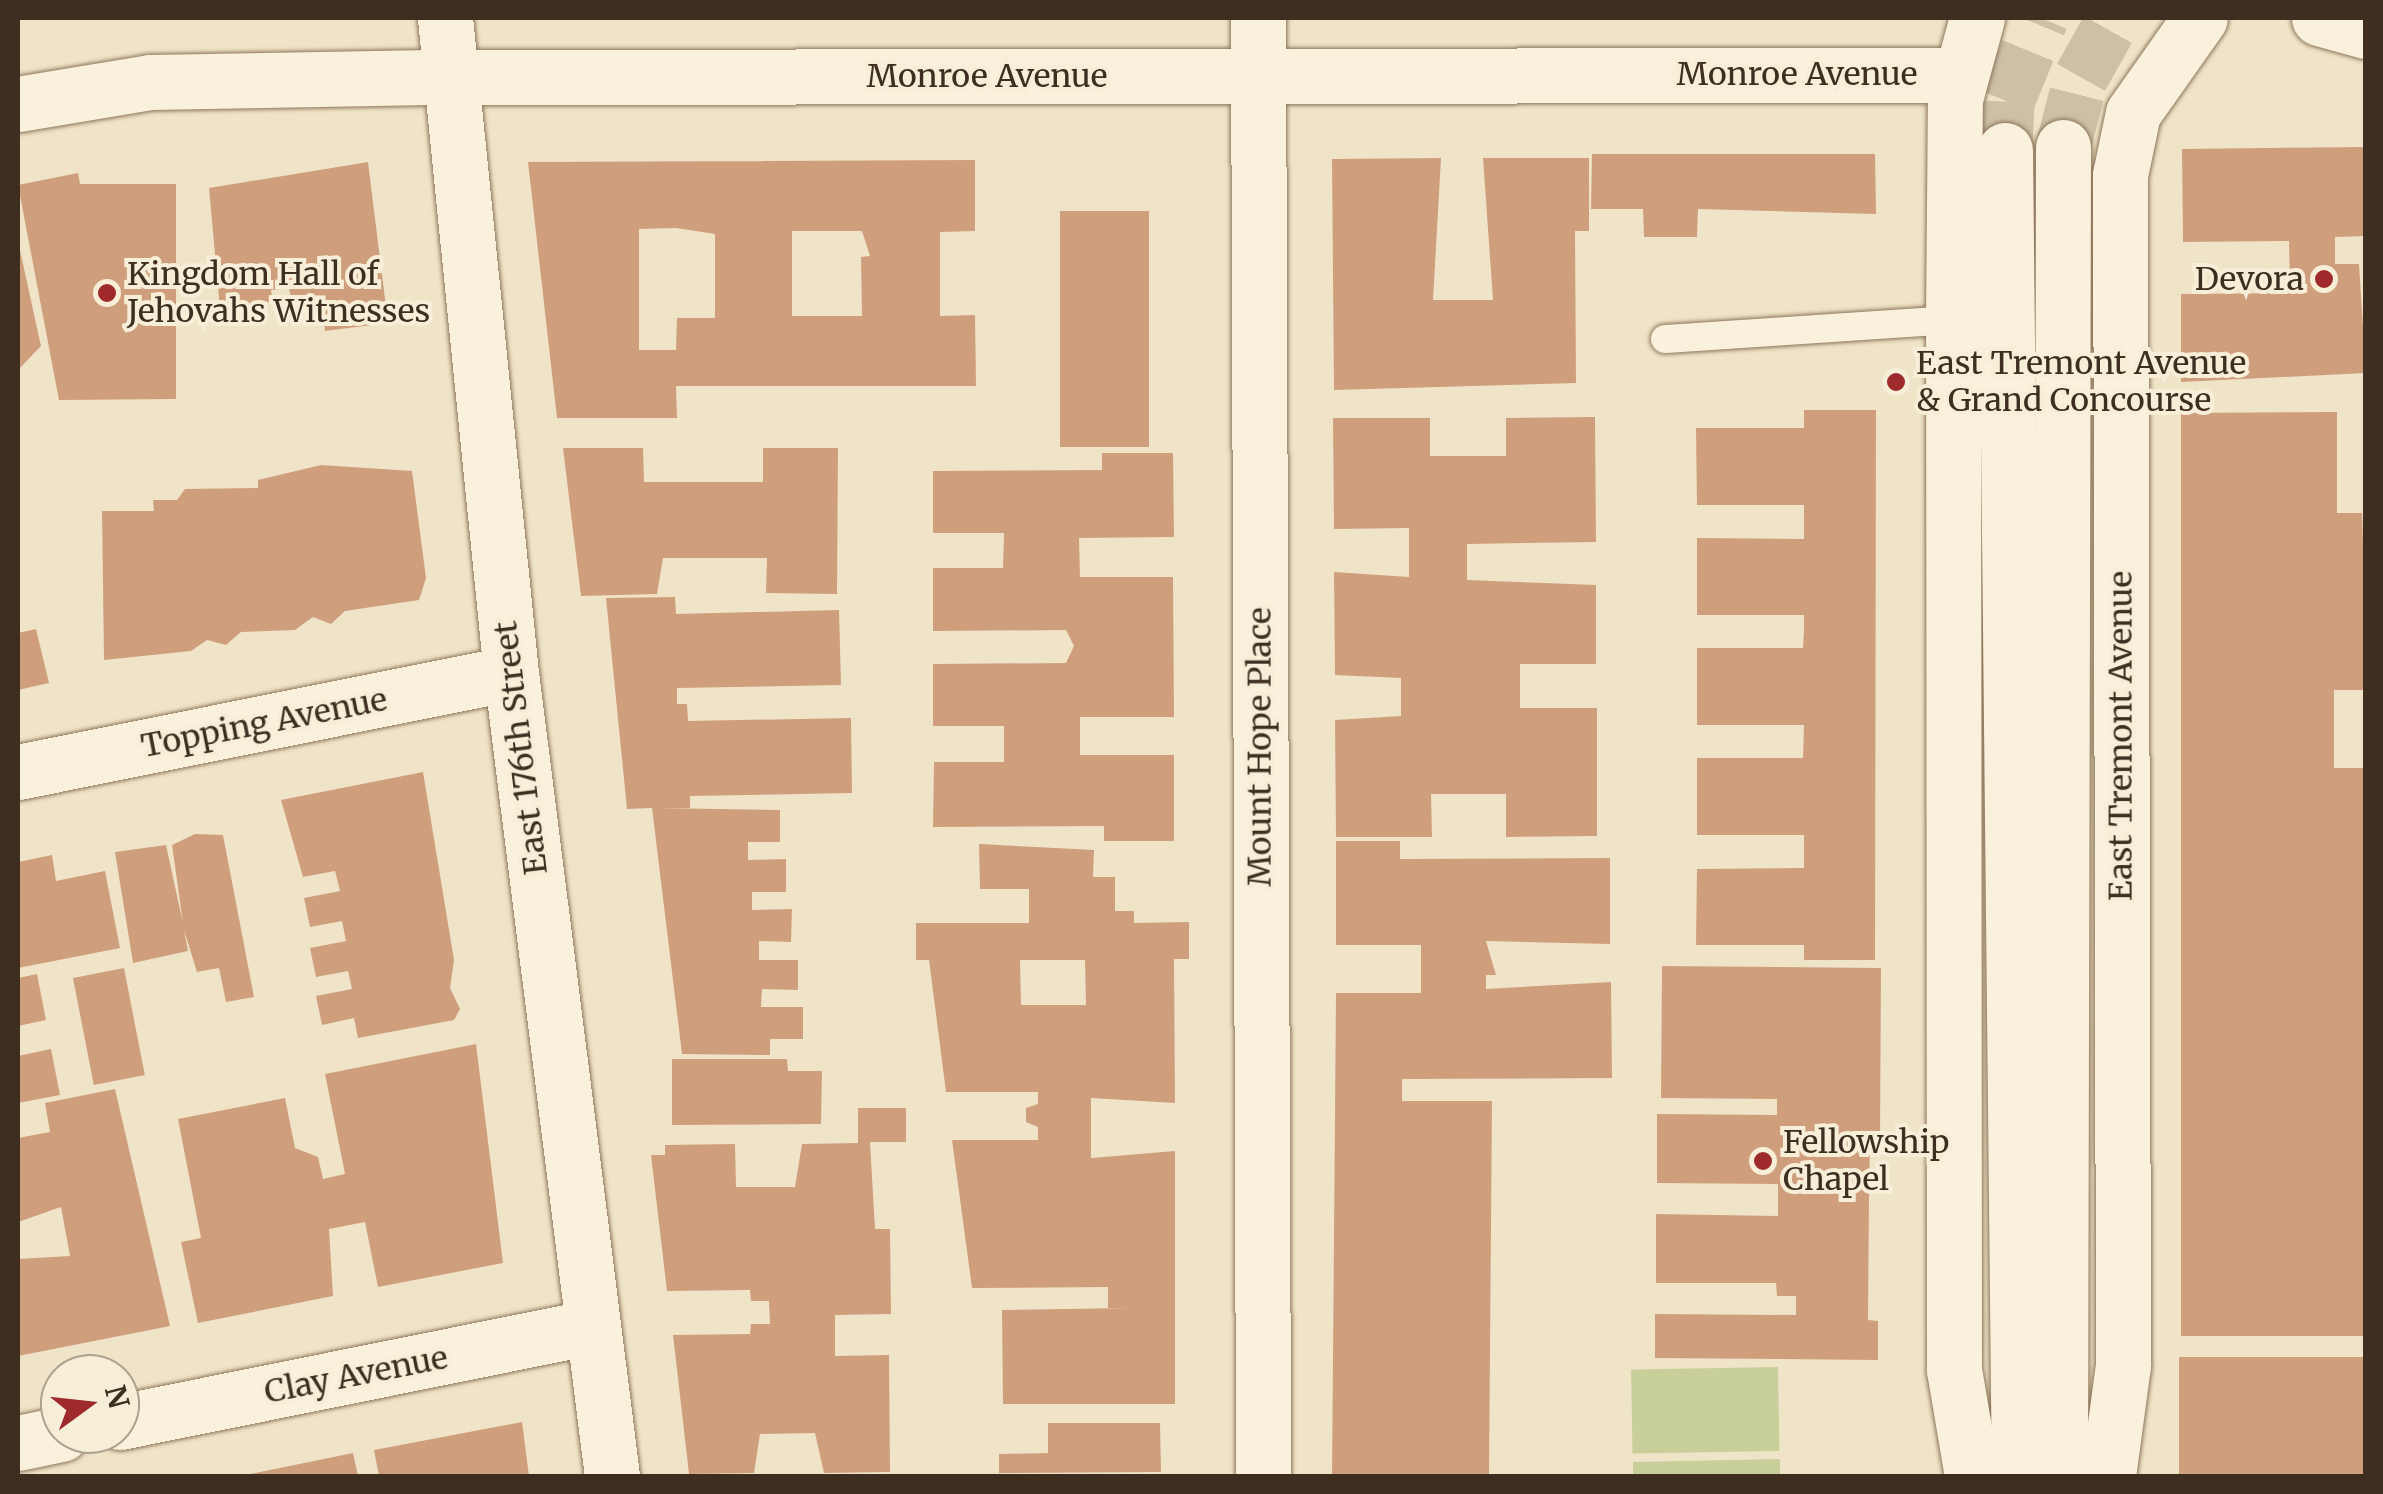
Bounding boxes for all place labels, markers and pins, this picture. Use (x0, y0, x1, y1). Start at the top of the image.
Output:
place label: Kingdom Hall of Jehovahs Witnesses (127, 256, 430, 331)
place label: Devora (2195, 260, 2304, 298)
marker: Devora (2313, 268, 2335, 290)
marker: Kingdom Hall of Jehovahs Witnesses (96, 282, 118, 304)
place label: East Tremont Avenue & Grand Concourse (1916, 345, 2246, 420)
marker: East Tremont Avenue & Grand Concourse (1885, 371, 1907, 393)
place label: Fellowship Chapel (1783, 1124, 1949, 1199)
marker: Fellowship Chapel (1752, 1150, 1774, 1172)

